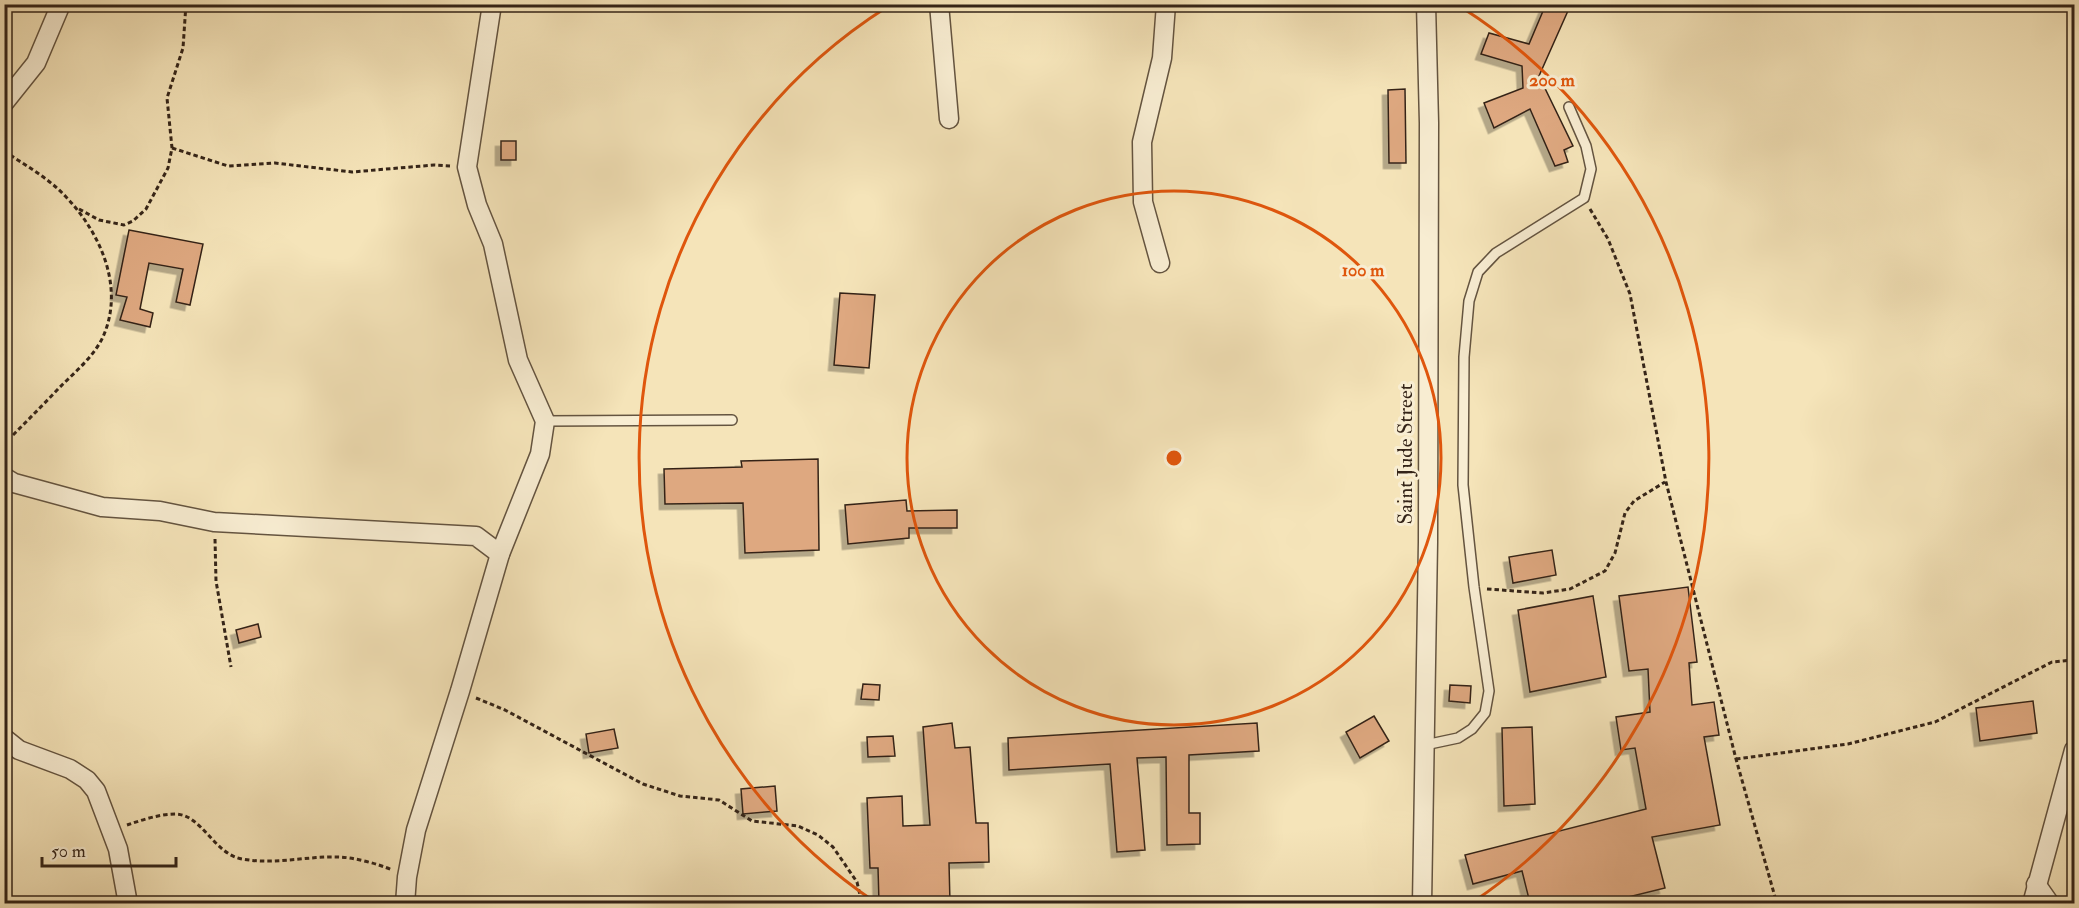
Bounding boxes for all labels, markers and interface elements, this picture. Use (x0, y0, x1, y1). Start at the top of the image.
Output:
text: 200 m (1529, 69, 1576, 92)
text: 100 m (1342, 259, 1385, 282)
street label: Saint Jude Street (1392, 383, 1419, 524)
centre of rings (1164, 448, 1184, 468)
scale bar (42, 830, 176, 868)
text: 50 m (51, 840, 86, 863)

